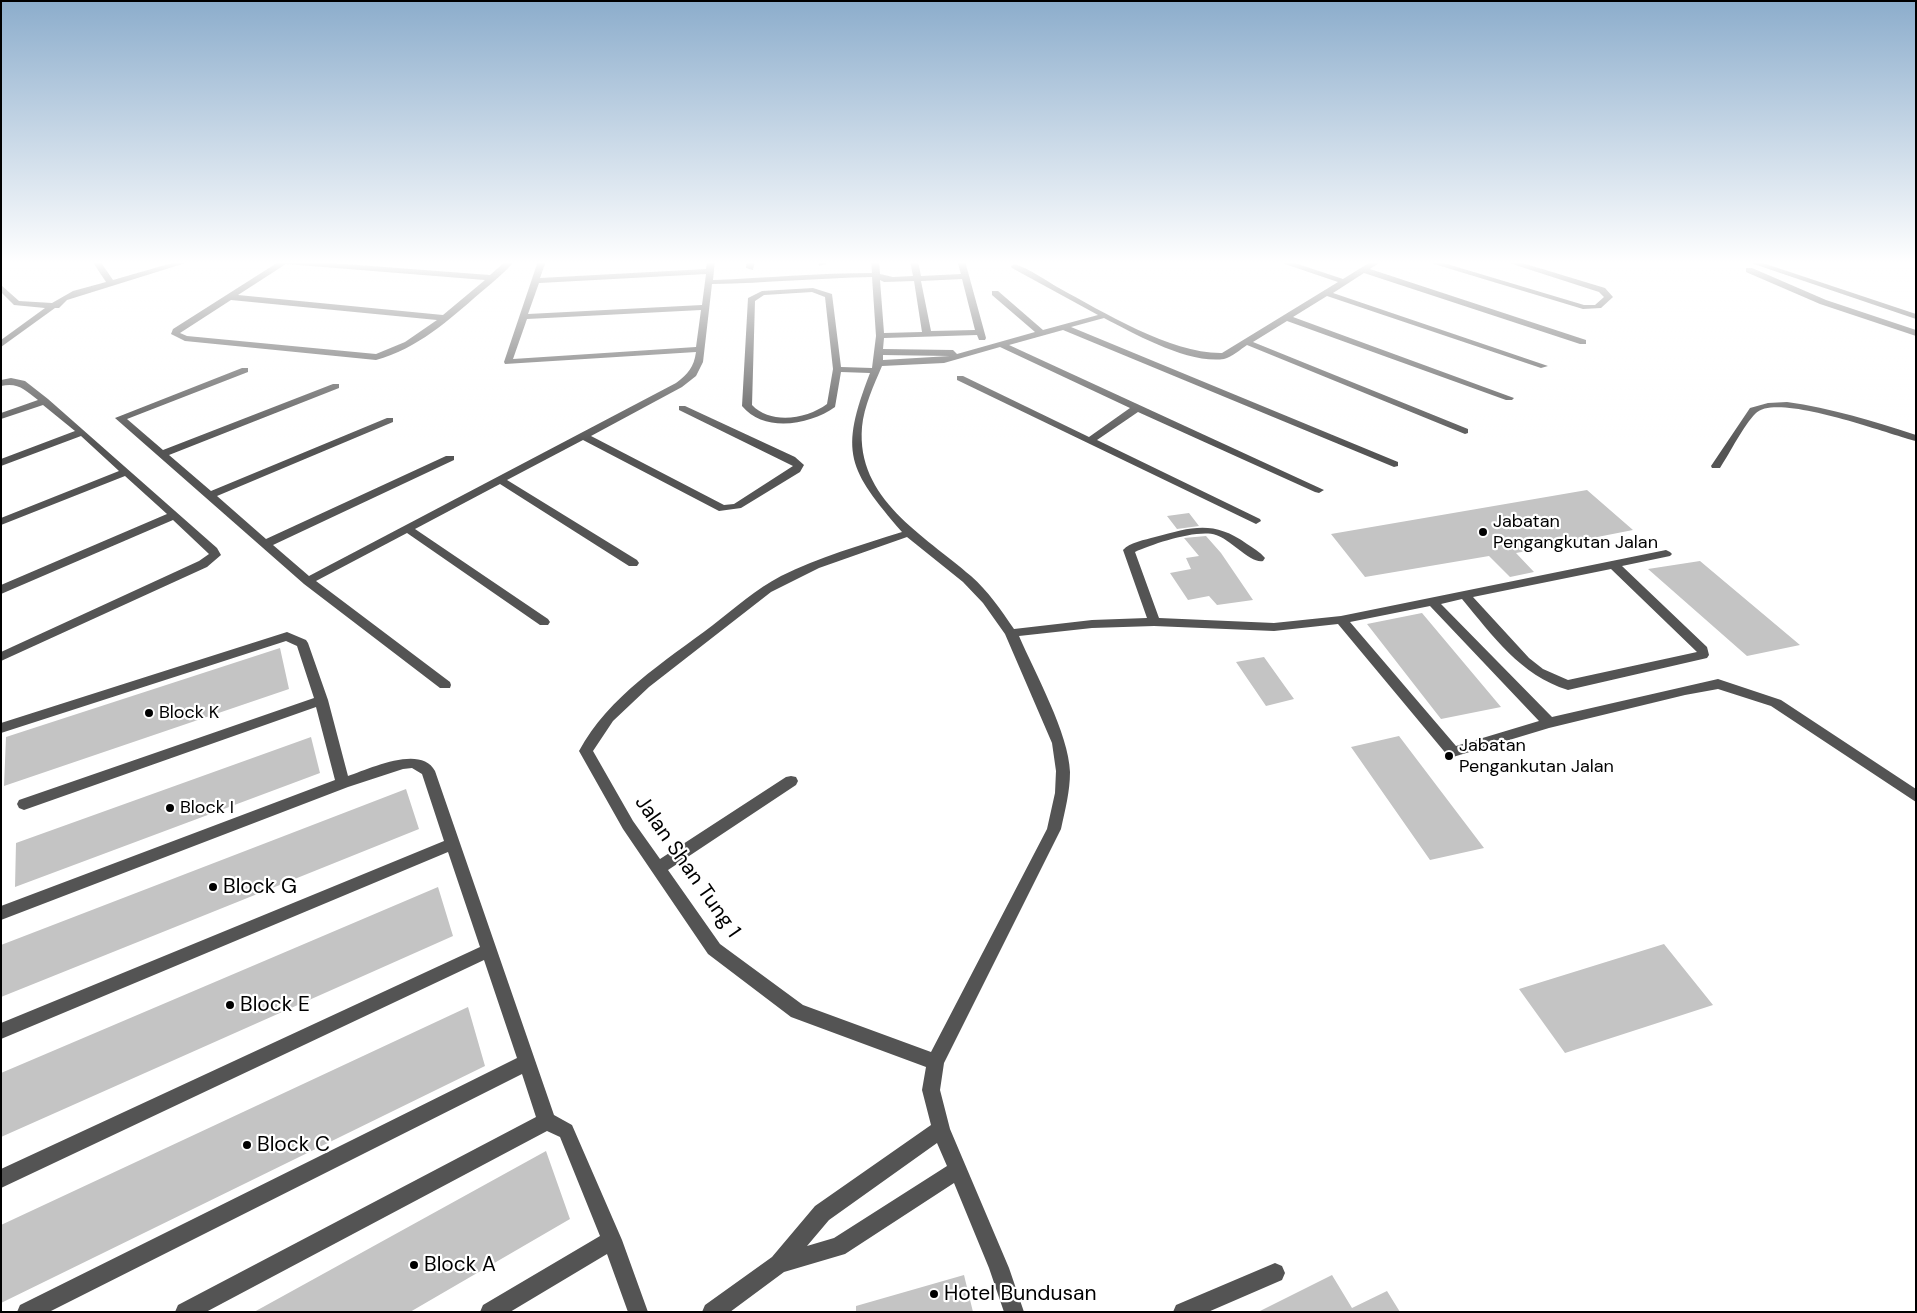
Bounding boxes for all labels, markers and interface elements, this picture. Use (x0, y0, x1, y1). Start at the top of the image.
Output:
place label: Jabatan Pengangkutan Jalan (1493, 511, 1658, 554)
marker: Jabatan Pengangkutan Jalan (1477, 526, 1489, 538)
place label: Block K (159, 702, 219, 724)
marker: Block K (143, 707, 155, 719)
place label: Jabatan Pengankutan Jalan (1459, 735, 1614, 778)
marker: Jabatan Pengankutan Jalan (1443, 750, 1455, 762)
street label: Jalan Shan Tung 1 (629, 791, 745, 943)
place label: Block I (180, 797, 234, 819)
marker: Block I (164, 802, 176, 814)
place label: Block G (223, 874, 297, 900)
marker: Block G (207, 881, 219, 893)
place label: Block E (240, 992, 310, 1018)
marker: Block E (224, 999, 236, 1011)
place label: Block C (257, 1132, 330, 1158)
marker: Block C (241, 1139, 253, 1151)
place label: Block A (424, 1252, 496, 1278)
marker: Block A (408, 1259, 420, 1271)
place label: Hotel Bundusan (944, 1281, 1096, 1307)
marker: Hotel Bundusan (928, 1288, 940, 1300)

